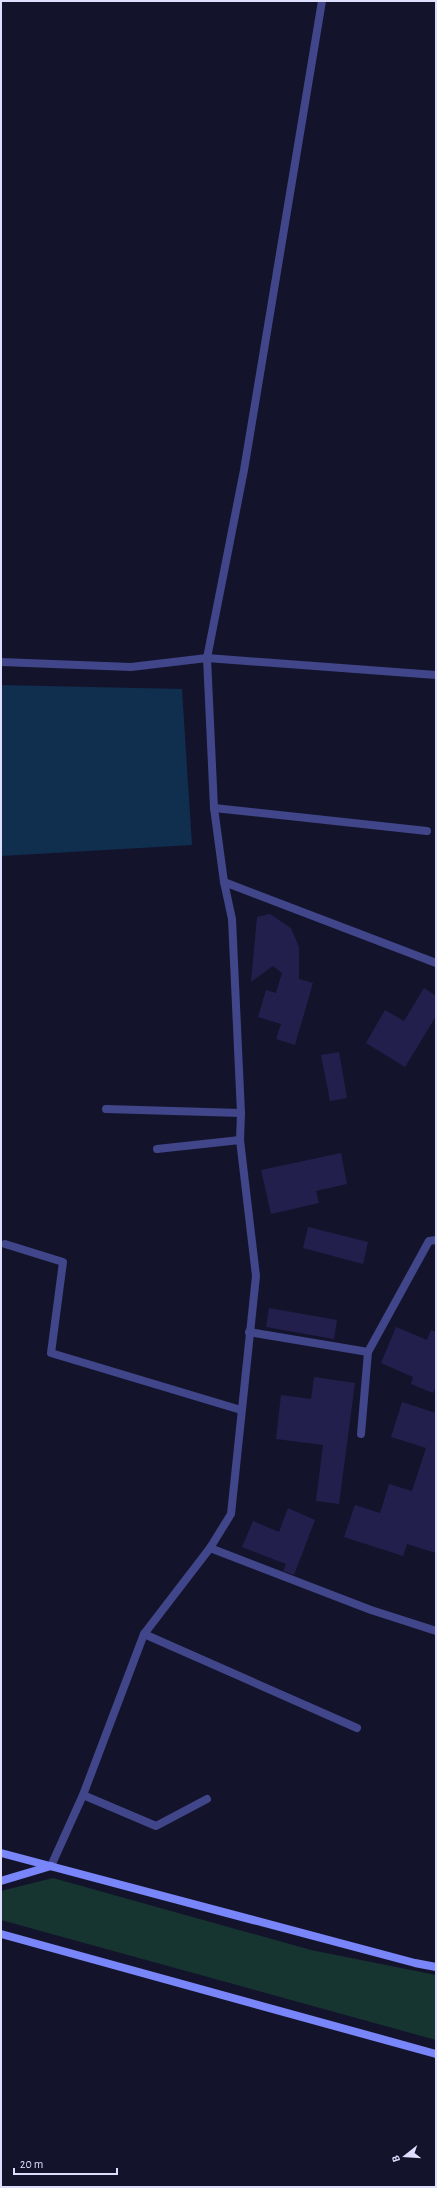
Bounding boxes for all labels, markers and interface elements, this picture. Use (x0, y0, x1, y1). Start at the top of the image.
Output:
north arrow (385, 2136, 425, 2176)
scale bar (14, 2150, 117, 2176)
text: B (390, 2154, 402, 2163)
text: 20 m (20, 2158, 43, 2170)

